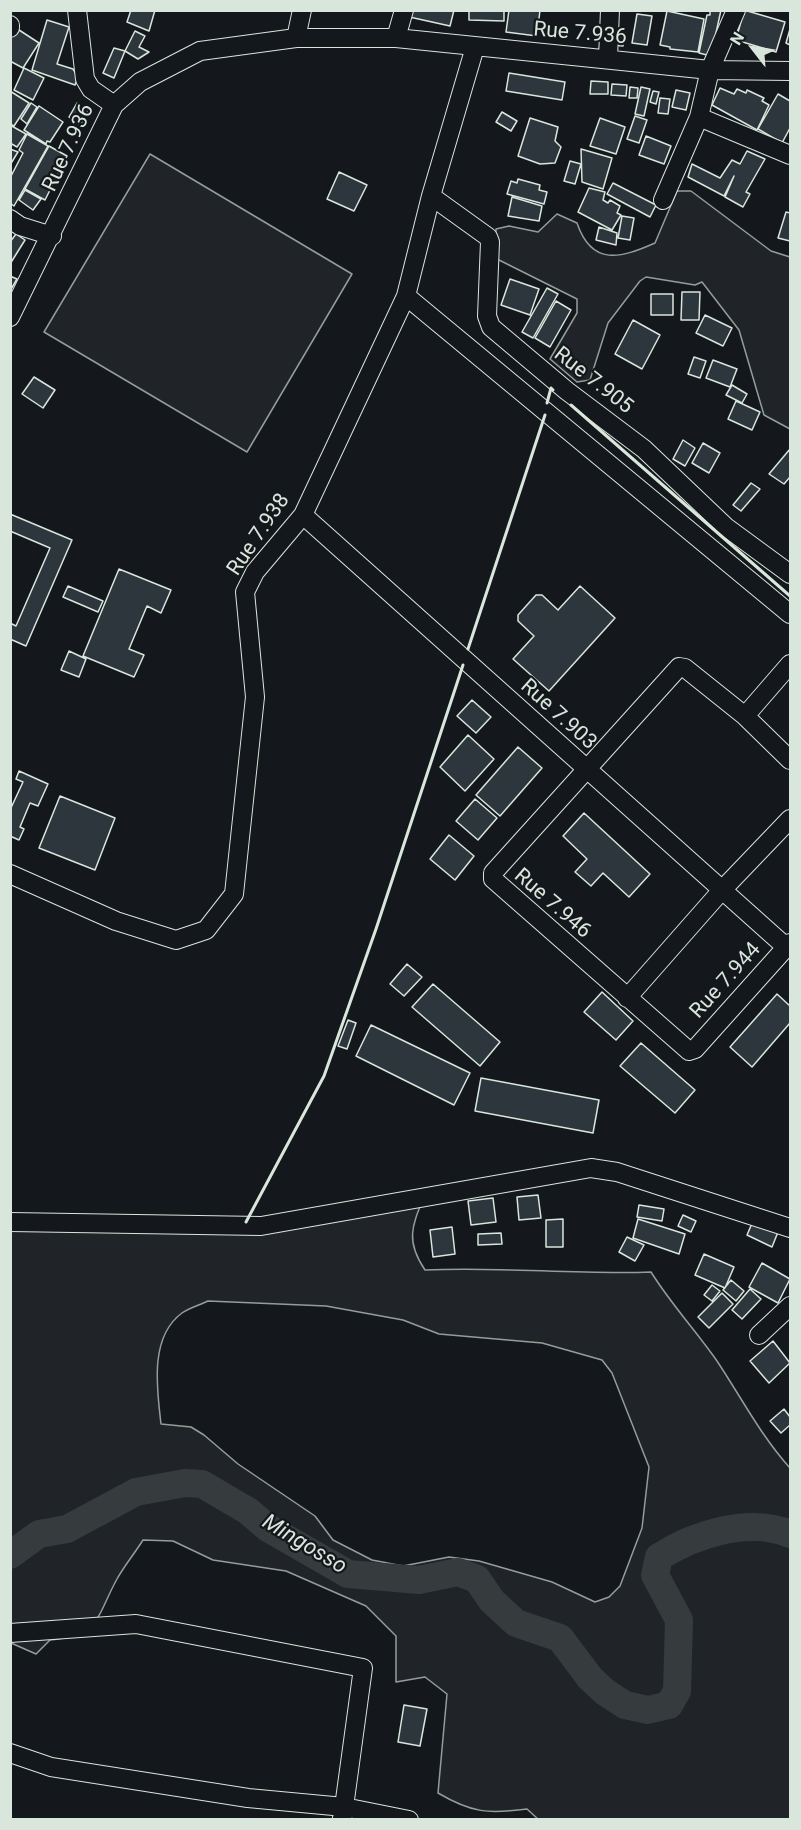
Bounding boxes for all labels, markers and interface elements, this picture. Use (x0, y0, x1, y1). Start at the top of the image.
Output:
street label: Rue 7.936 (532, 17, 628, 51)
north arrow (723, 18, 783, 78)
text: N (726, 29, 748, 48)
street label: Rue 7.936 (38, 100, 100, 196)
street label: Rue 7.905 (548, 342, 638, 420)
street label: Rue 7.938 (222, 489, 296, 581)
street label: Rue 7.903 (515, 674, 601, 756)
street label: Rue 7.946 (508, 864, 596, 944)
street label: Rue 7.944 (685, 938, 767, 1024)
water label: Mingosso (257, 1509, 351, 1581)

